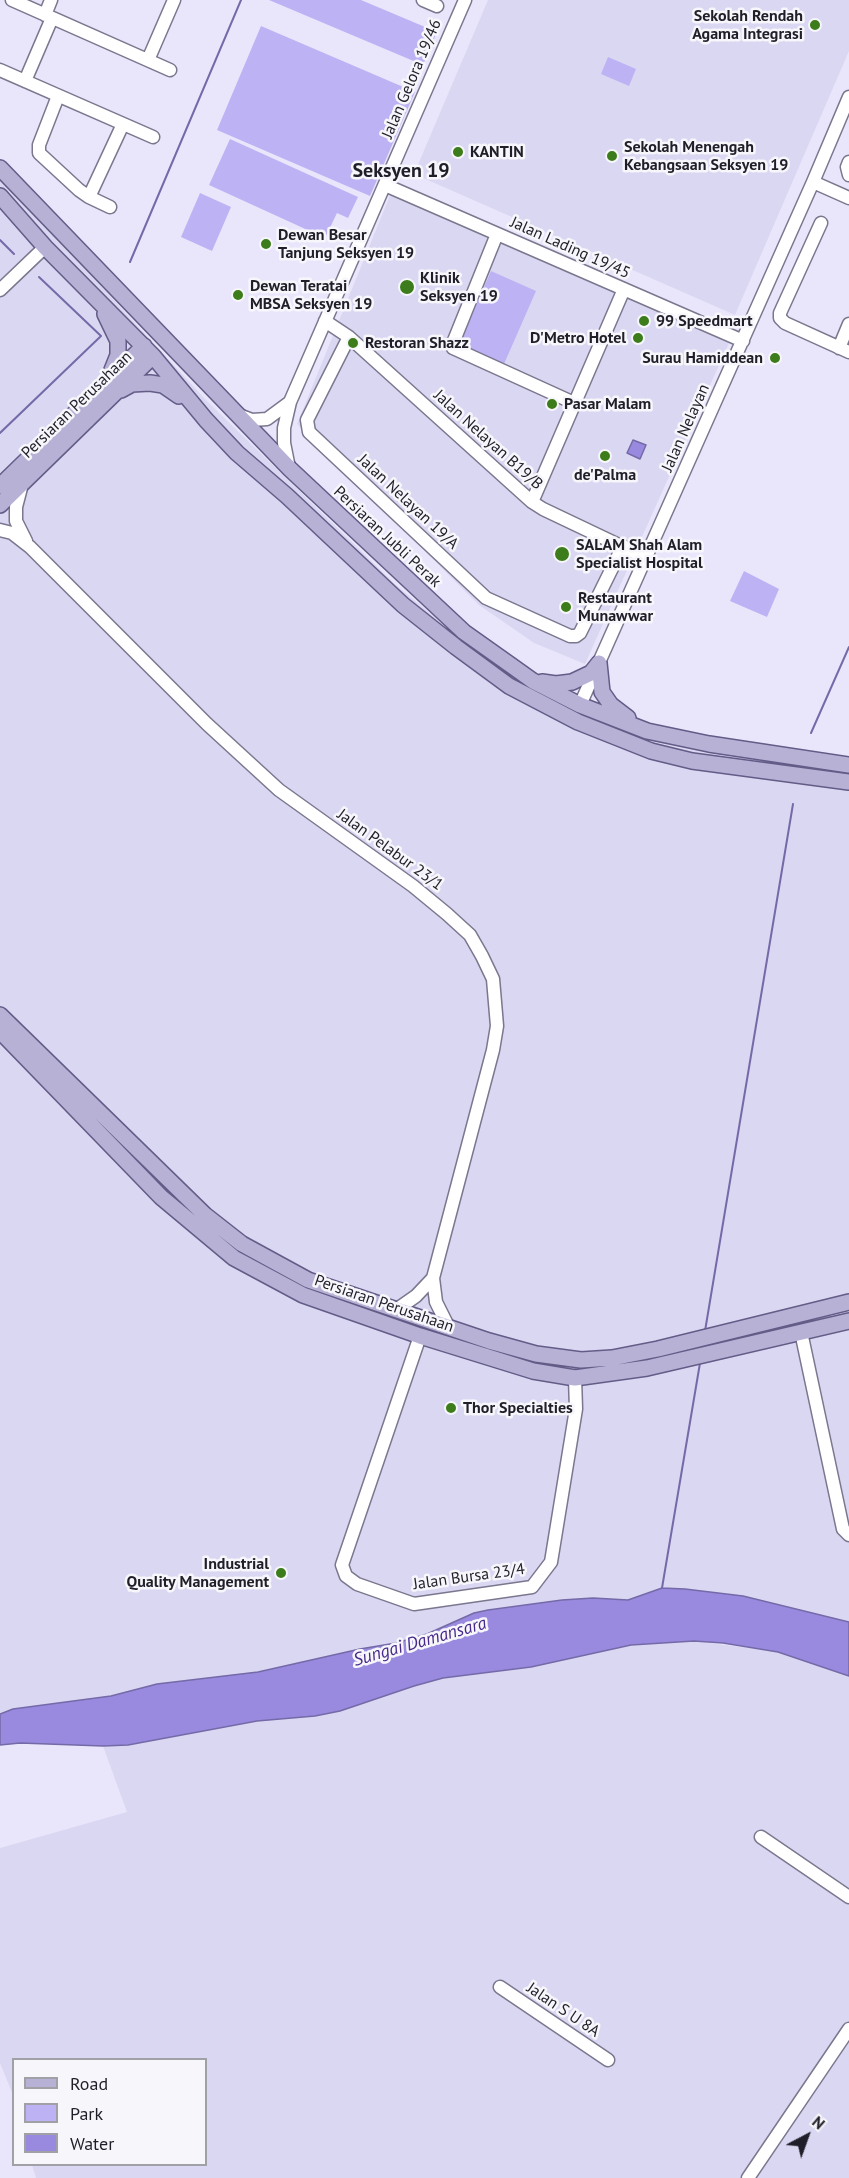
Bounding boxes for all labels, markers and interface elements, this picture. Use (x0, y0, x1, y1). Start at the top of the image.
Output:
place label: Sekolah Rendah Agama Integrasi (692, 6, 803, 44)
street label: Jalan Gelora 19/46 (378, 17, 446, 141)
marker: Sekolah Rendah Agama Integrasi (808, 18, 822, 32)
place label: Sekolah Menengah Kebangsaan Seksyen 19 (624, 137, 788, 175)
place label: KANTIN (470, 142, 524, 162)
marker: KANTIN (451, 145, 465, 159)
marker: Sekolah Menengah Kebangsaan Seksyen 19 (605, 149, 619, 163)
district label: Seksyen 19 (352, 159, 450, 183)
street label: Jalan Lading 19/45 (507, 213, 633, 283)
place label: Dewan Besar Tanjung Seksyen 19 (278, 225, 414, 263)
marker: Dewan Besar Tanjung Seksyen 19 (259, 237, 273, 251)
place label: Klinik Seksyen 19 (420, 268, 498, 306)
place label: Dewan Teratai MBSA Seksyen 19 (250, 276, 372, 314)
marker: Klinik Seksyen 19 (398, 278, 416, 296)
marker: Dewan Teratai MBSA Seksyen 19 (231, 288, 245, 302)
place label: 99 Speedmart (656, 311, 753, 331)
marker: 99 Speedmart (637, 314, 651, 328)
place label: D'Metro Hotel (530, 328, 626, 348)
marker: D'Metro Hotel (631, 331, 645, 345)
place label: Restoran Shazz (365, 333, 469, 353)
marker: Restoran Shazz (346, 336, 360, 350)
street label: Persiaran Perusahaan (18, 347, 136, 463)
place label: Surau Hamiddean (642, 348, 763, 368)
marker: Surau Hamiddean (768, 351, 782, 365)
street label: Jalan Nelayan (658, 381, 714, 475)
street label: Jalan Nelayan B19/B (430, 386, 546, 494)
place label: Pasar Malam (564, 394, 651, 414)
marker: Pasar Malam (545, 397, 559, 411)
marker: de'Palma (598, 449, 612, 463)
street label: Jalan Nelayan 19/A (354, 450, 462, 554)
place label: de'Palma (574, 465, 636, 485)
street label: Persiaran Jubli Perak (329, 482, 445, 592)
place label: SALAM Shah Alam Specialist Hospital (576, 535, 703, 573)
marker: SALAM Shah Alam Specialist Hospital (553, 545, 571, 563)
place label: Restaurant Munawwar (578, 588, 653, 626)
marker: Restaurant Munawwar (559, 600, 573, 614)
street label: Jalan Pelabur 23/1 (333, 805, 447, 895)
street label: Persiaran Perusahaan (312, 1271, 456, 1337)
place label: Thor Specialties (463, 1398, 573, 1418)
marker: Thor Specialties (444, 1401, 458, 1415)
place label: Industrial Quality Management (126, 1554, 269, 1592)
street label: Jalan Bursa 23/4 (412, 1560, 526, 1594)
marker: Industrial Quality Management (274, 1566, 288, 1580)
water label: Sungai Damansara (351, 1613, 489, 1671)
street label: Jalan S U 8A (523, 1979, 603, 2041)
legend (12, 2058, 207, 2166)
text: Road (70, 2072, 108, 2095)
text: Park (70, 2102, 103, 2125)
north arrow (777, 2106, 837, 2166)
text: N (808, 2111, 829, 2133)
text: Water (70, 2132, 114, 2155)

